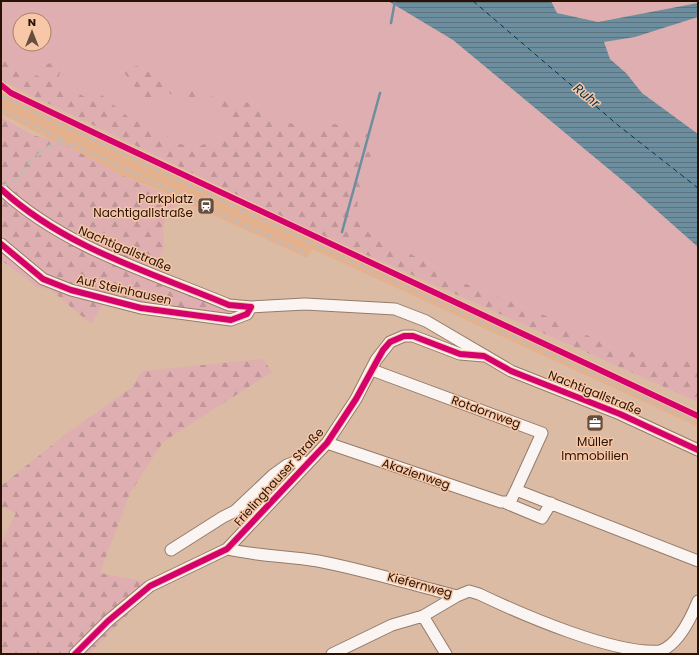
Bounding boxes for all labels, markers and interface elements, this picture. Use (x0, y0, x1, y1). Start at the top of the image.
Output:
north arrow (12, 12, 52, 52)
text: N (28, 14, 36, 30)
water label: Ruhr (569, 79, 605, 113)
place label: Parkplatz Nachtigallstraße (93, 190, 193, 221)
station icon: Parkplatz Nachtigallstraße (196, 196, 216, 216)
street label: Nachtigallstraße (76, 221, 174, 276)
street label: Auf Steinhausen (75, 270, 173, 309)
street label: Nachtigallstraße (546, 366, 645, 419)
street label: Rotdornweg (449, 391, 523, 432)
office icon: Müller Immobilien (585, 413, 605, 433)
street label: Frielinghauser Straße (230, 424, 327, 530)
place label: Müller Immobilien (561, 433, 629, 464)
street label: Akazienweg (380, 454, 453, 493)
street label: Kiefernweg (386, 568, 454, 601)

